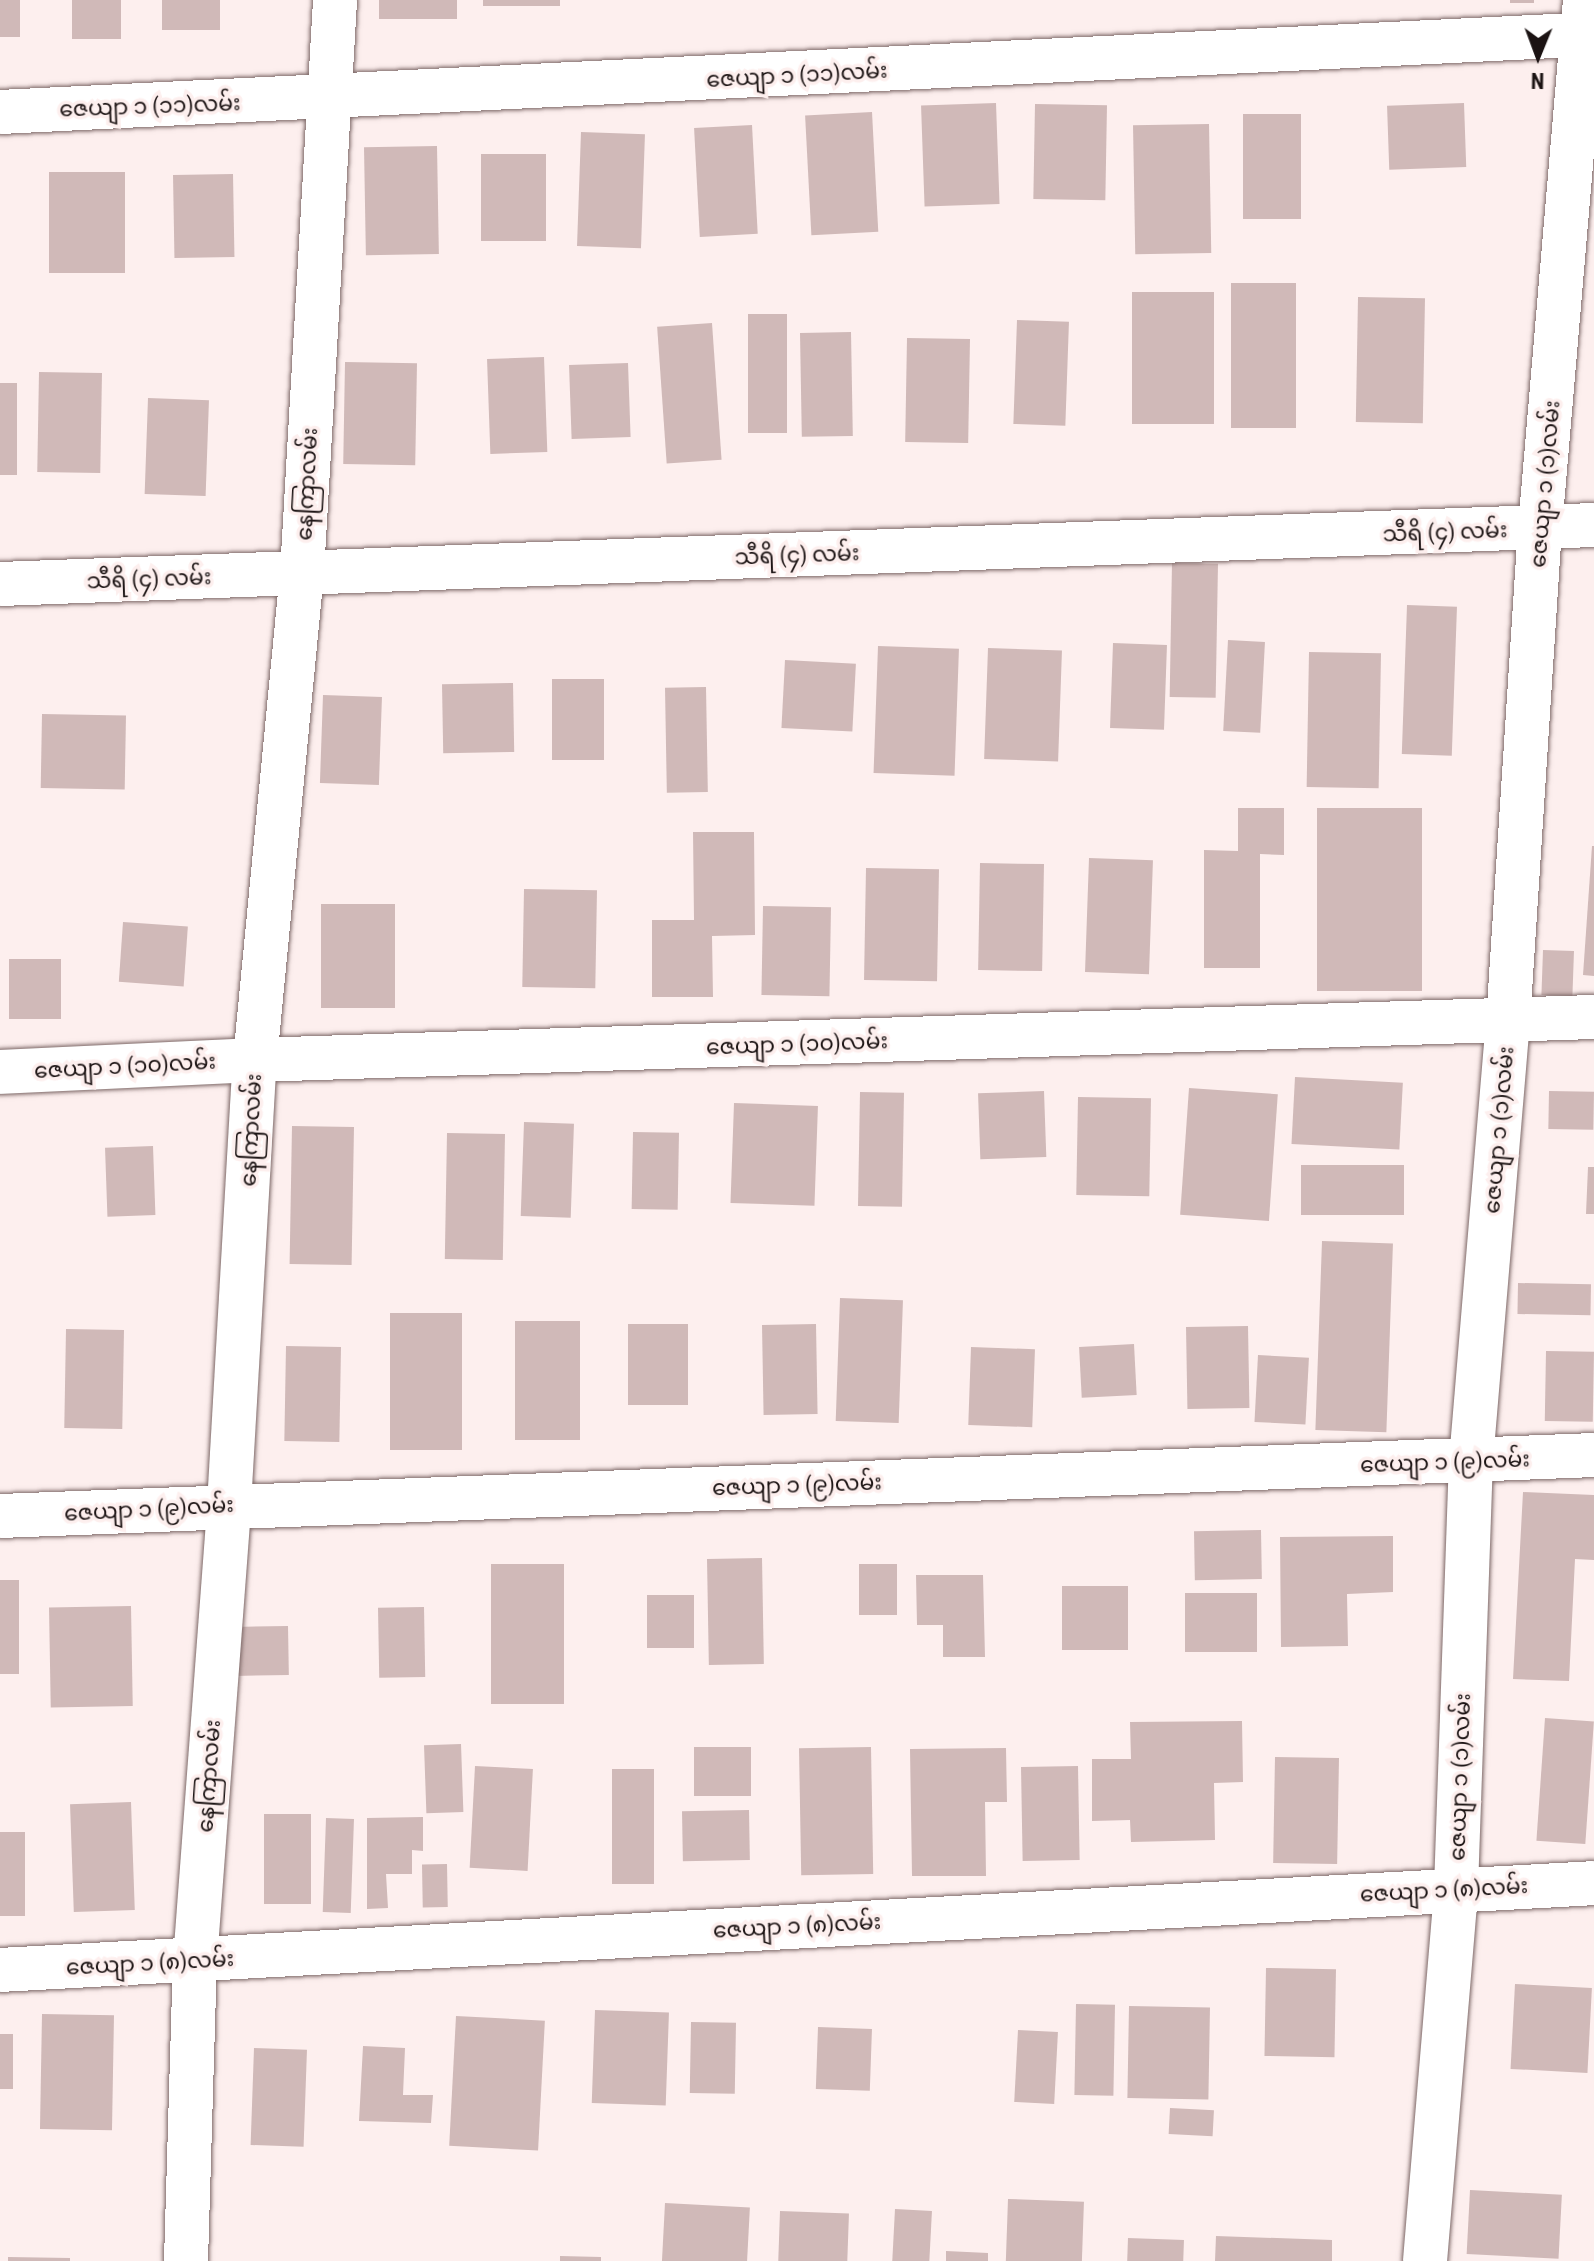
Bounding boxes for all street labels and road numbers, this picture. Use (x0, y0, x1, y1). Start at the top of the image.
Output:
street label: ဇေယျာ ၁ (၁၁)လမ်း (706, 57, 888, 93)
street label: ဇေယျာ ၁ (၁၁)လမ်း (59, 90, 241, 122)
street label: ဇေယျာ ၁ (၁)လမ်း (1525, 399, 1565, 569)
street label: နေကြာလမ်း (291, 427, 323, 541)
street label: သီရိ (၄) လမ်း (1382, 517, 1508, 547)
street label: သီရိ (၄) လမ်း (734, 540, 860, 570)
street label: သီရိ (၄) လမ်း (86, 564, 212, 594)
street label: ဇေယျာ ၁ (၁၀)လမ်း (706, 1028, 888, 1060)
street label: ဇေယျာ ၁ (၁)လမ်း (1479, 1045, 1519, 1215)
street label: ဇေယျာ ၁ (၁၀)လမ်း (33, 1048, 217, 1084)
street label: နေကြာလမ်း (235, 1073, 267, 1187)
street label: ဇေယျာ ၁ (၉)လမ်း (1360, 1446, 1530, 1478)
street label: ဇေယျာ ၁ (၉)လမ်း (712, 1469, 882, 1501)
street label: ဇေယျာ ၁ (၉)လမ်း (63, 1491, 235, 1527)
street label: ဇေယျာ ၁ (၁)လမ်း (1444, 1693, 1476, 1861)
street label: နေကြာလမ်း (192, 1719, 226, 1833)
street label: ဇေယျာ ၁ (၈)လမ်း (1359, 1872, 1529, 1908)
street label: ဇေယျာ ၁ (၈)လမ်း (712, 1908, 882, 1944)
street label: ဇေယျာ ၁ (၈)လမ်း (65, 1945, 235, 1981)

